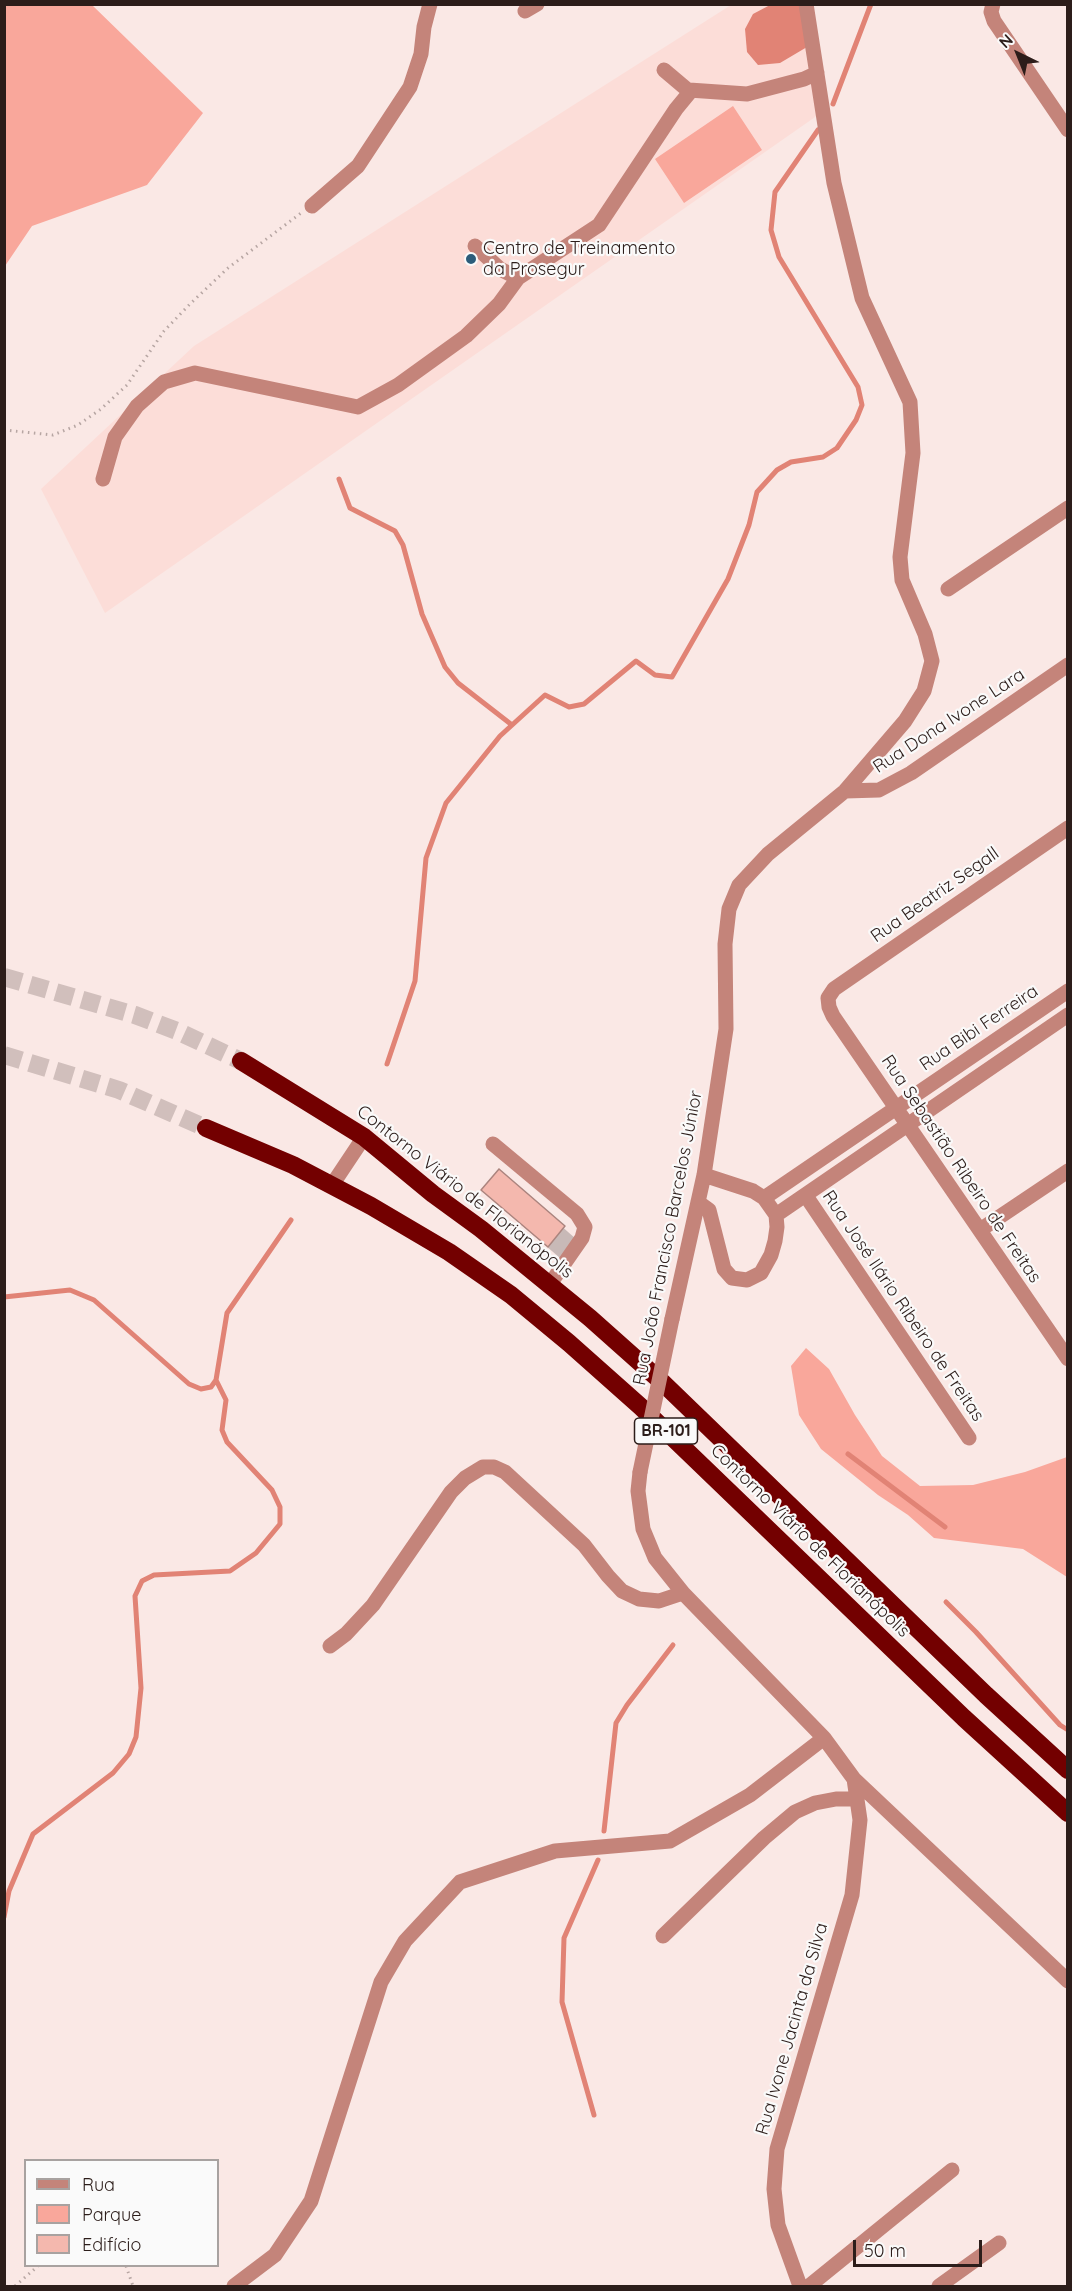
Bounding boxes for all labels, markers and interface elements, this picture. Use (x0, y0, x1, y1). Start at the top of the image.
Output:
north arrow (988, 24, 1048, 84)
text: N (995, 30, 1017, 52)
place label: Centro de Treinamento da Prosegur (483, 238, 675, 280)
marker: Centro de Treinamento da Prosegur (464, 252, 478, 266)
street label: Rua Dona Ivone Lara (869, 664, 1029, 778)
street label: Rua Beatriz Segall (867, 843, 1003, 947)
street label: Rua Bibi Ferreira (916, 980, 1042, 1076)
street label: Rua Sebastião Ribeiro de Freitas (876, 1051, 1046, 1287)
street label: Rua João Francisco Barcelos Júnior (629, 1089, 707, 1387)
street label: Contorno Viário de Florianópolis (353, 1101, 577, 1283)
street label: Rua José Ilário Ribeiro de Freitas (817, 1186, 989, 1426)
road number: BR-101 (634, 1418, 698, 1444)
street label: Contorno Viário de Florianópolis (706, 1440, 914, 1642)
street label: Rua Ivone Jacinta da Silva (751, 1920, 833, 2138)
legend (24, 2159, 219, 2267)
text: Rua (82, 2173, 115, 2196)
text: Parque (82, 2203, 141, 2226)
scale bar (856, 2228, 985, 2266)
text: Edifício (82, 2233, 141, 2256)
text: 50 m (864, 2239, 906, 2262)

